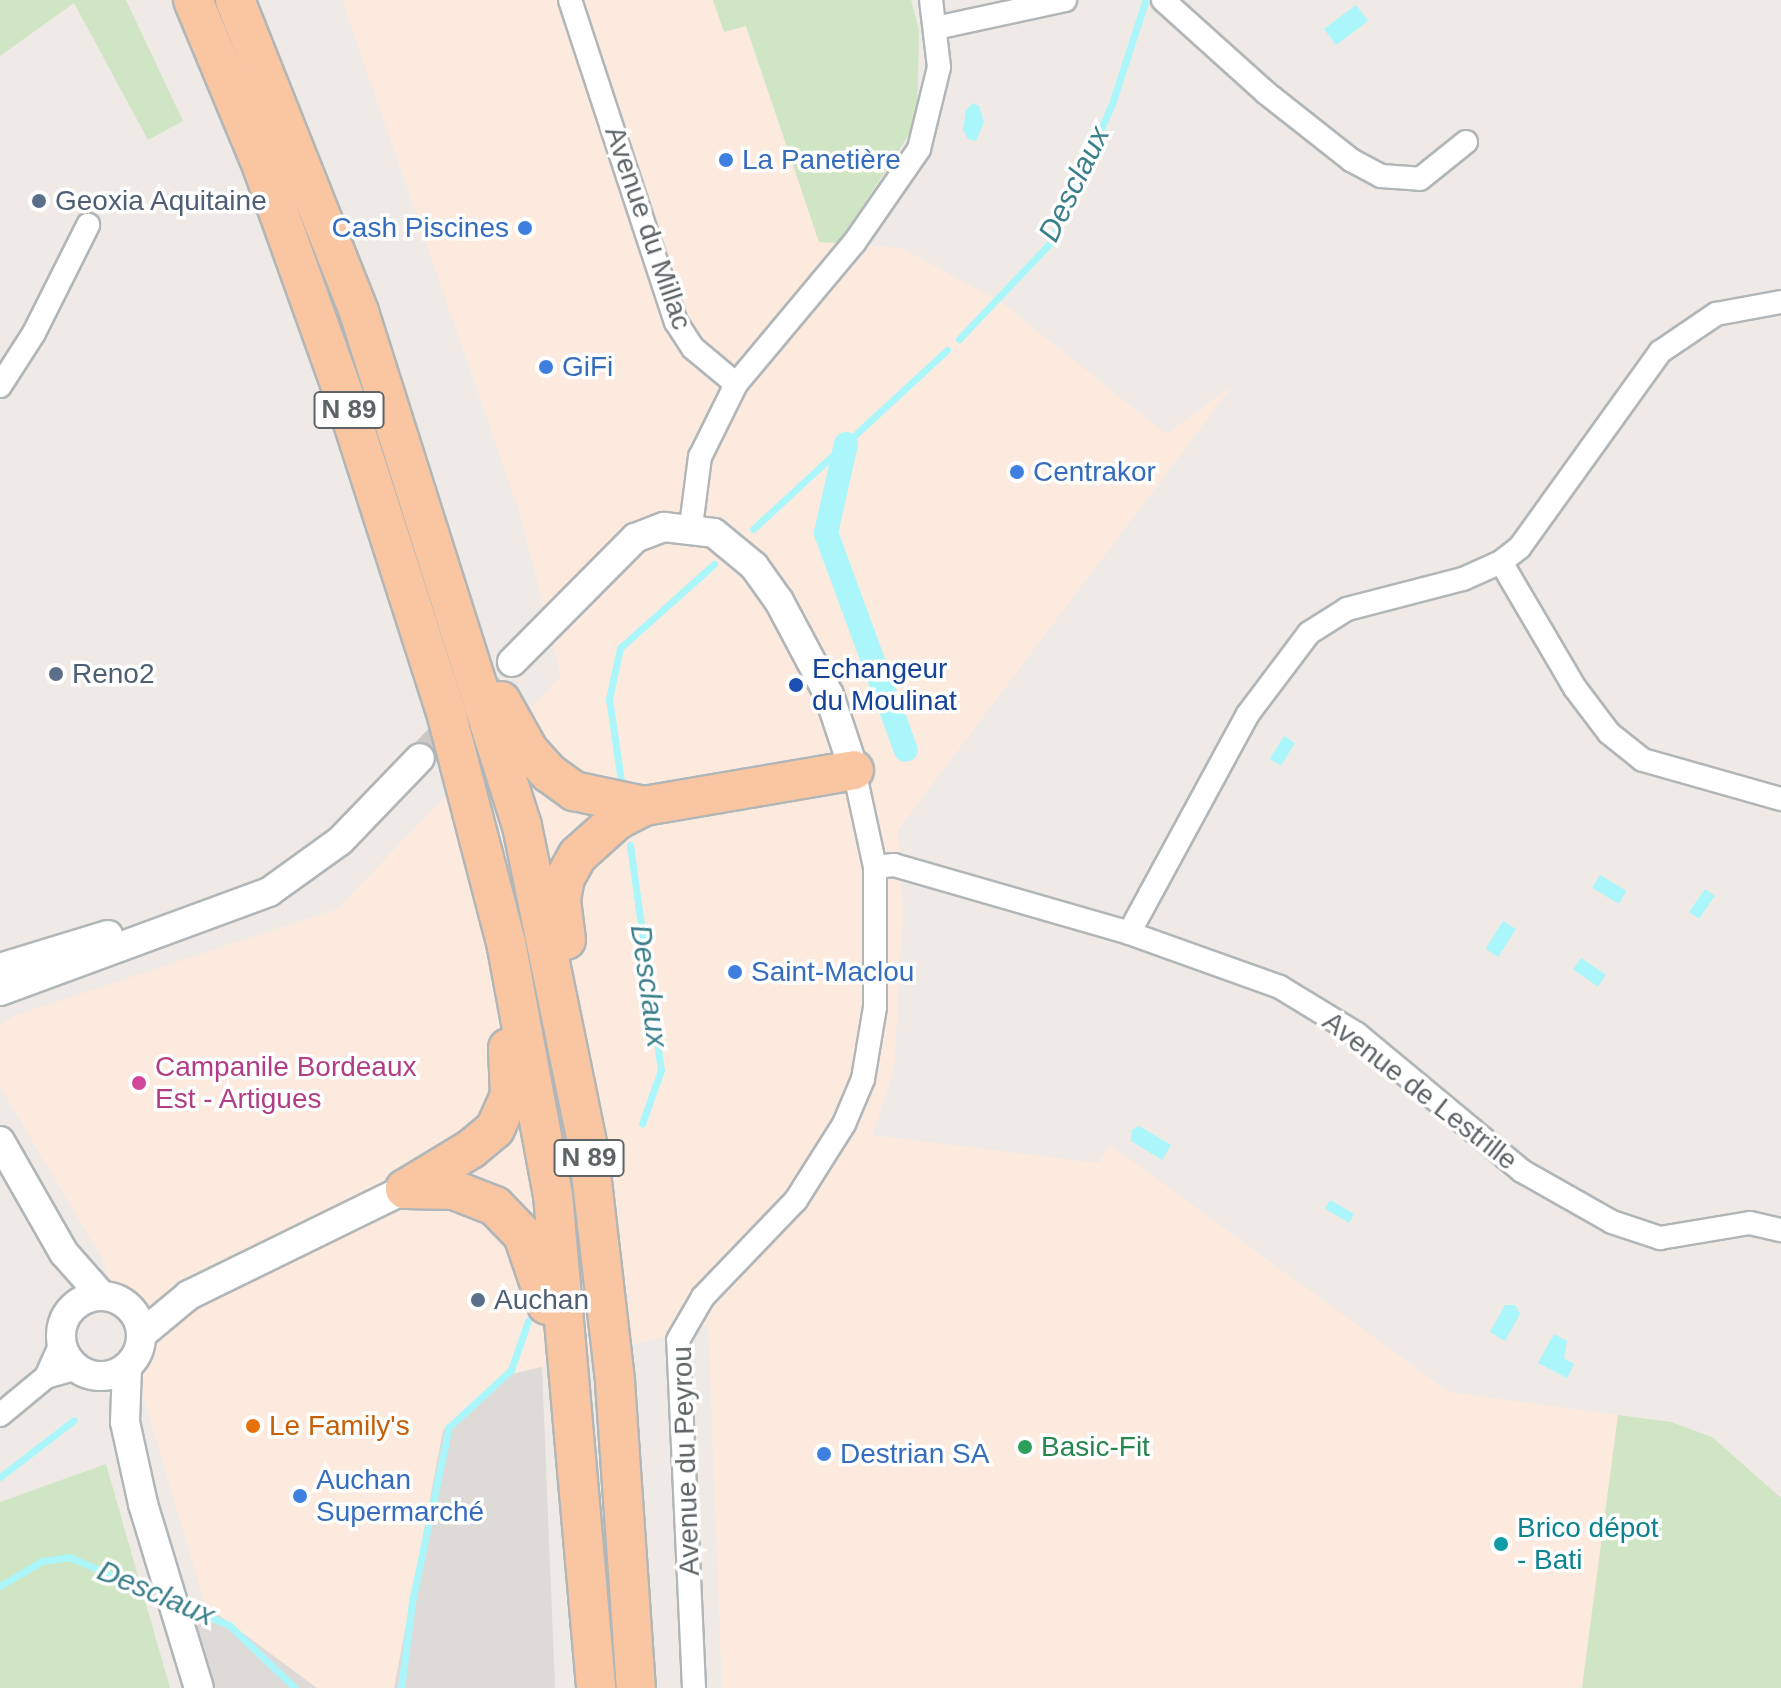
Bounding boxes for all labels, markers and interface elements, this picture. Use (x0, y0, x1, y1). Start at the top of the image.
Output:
water label: Desclaux (1031, 121, 1117, 247)
street label: Avenue du Millac (597, 122, 699, 334)
place label: La Panetière (742, 143, 901, 177)
marker: La Panetière (717, 151, 735, 169)
place label: Geoxia Aquitaine (55, 184, 268, 218)
marker: Geoxia Aquitaine (30, 192, 48, 210)
place label: Cash Piscines (332, 211, 509, 245)
marker: Cash Piscines (516, 219, 534, 237)
place label: GiFi (562, 350, 613, 384)
marker: GiFi (537, 358, 555, 376)
road number: N 89 (313, 388, 385, 432)
place label: Centrakor (1033, 455, 1156, 489)
marker: Centrakor (1008, 463, 1026, 481)
place label: Echangeur du Moulinat (812, 652, 957, 718)
place label: Reno2 (72, 657, 155, 691)
marker: Reno2 (47, 665, 65, 683)
marker: Echangeur du Moulinat (787, 676, 805, 694)
water label: Desclaux (623, 922, 675, 1050)
place label: Saint-Maclou (751, 955, 914, 989)
marker: Saint-Maclou (726, 963, 744, 981)
street label: Avenue de Lestrille (1316, 1005, 1524, 1177)
place label: Campanile Bordeaux Est - Artigues (155, 1050, 416, 1116)
marker: Campanile Bordeaux Est - Artigues (130, 1074, 148, 1092)
road number: N 89 (553, 1136, 625, 1180)
place label: Auchan (494, 1283, 589, 1317)
marker: Auchan (469, 1291, 487, 1309)
street label: Avenue du Peyrou (665, 1346, 707, 1576)
place label: Le Family's (269, 1409, 410, 1443)
marker: Le Family's (244, 1417, 262, 1435)
place label: Basic-Fit (1041, 1430, 1150, 1464)
place label: Destrian SA (840, 1437, 989, 1471)
marker: Basic-Fit (1016, 1438, 1034, 1456)
marker: Destrian SA (815, 1445, 833, 1463)
place label: Auchan Supermarché (316, 1463, 484, 1529)
marker: Auchan Supermarché (291, 1487, 309, 1505)
place label: Brico dépot - Bati (1517, 1511, 1659, 1577)
marker: Brico dépot - Bati (1492, 1535, 1510, 1553)
water label: Desclaux (92, 1552, 220, 1634)

